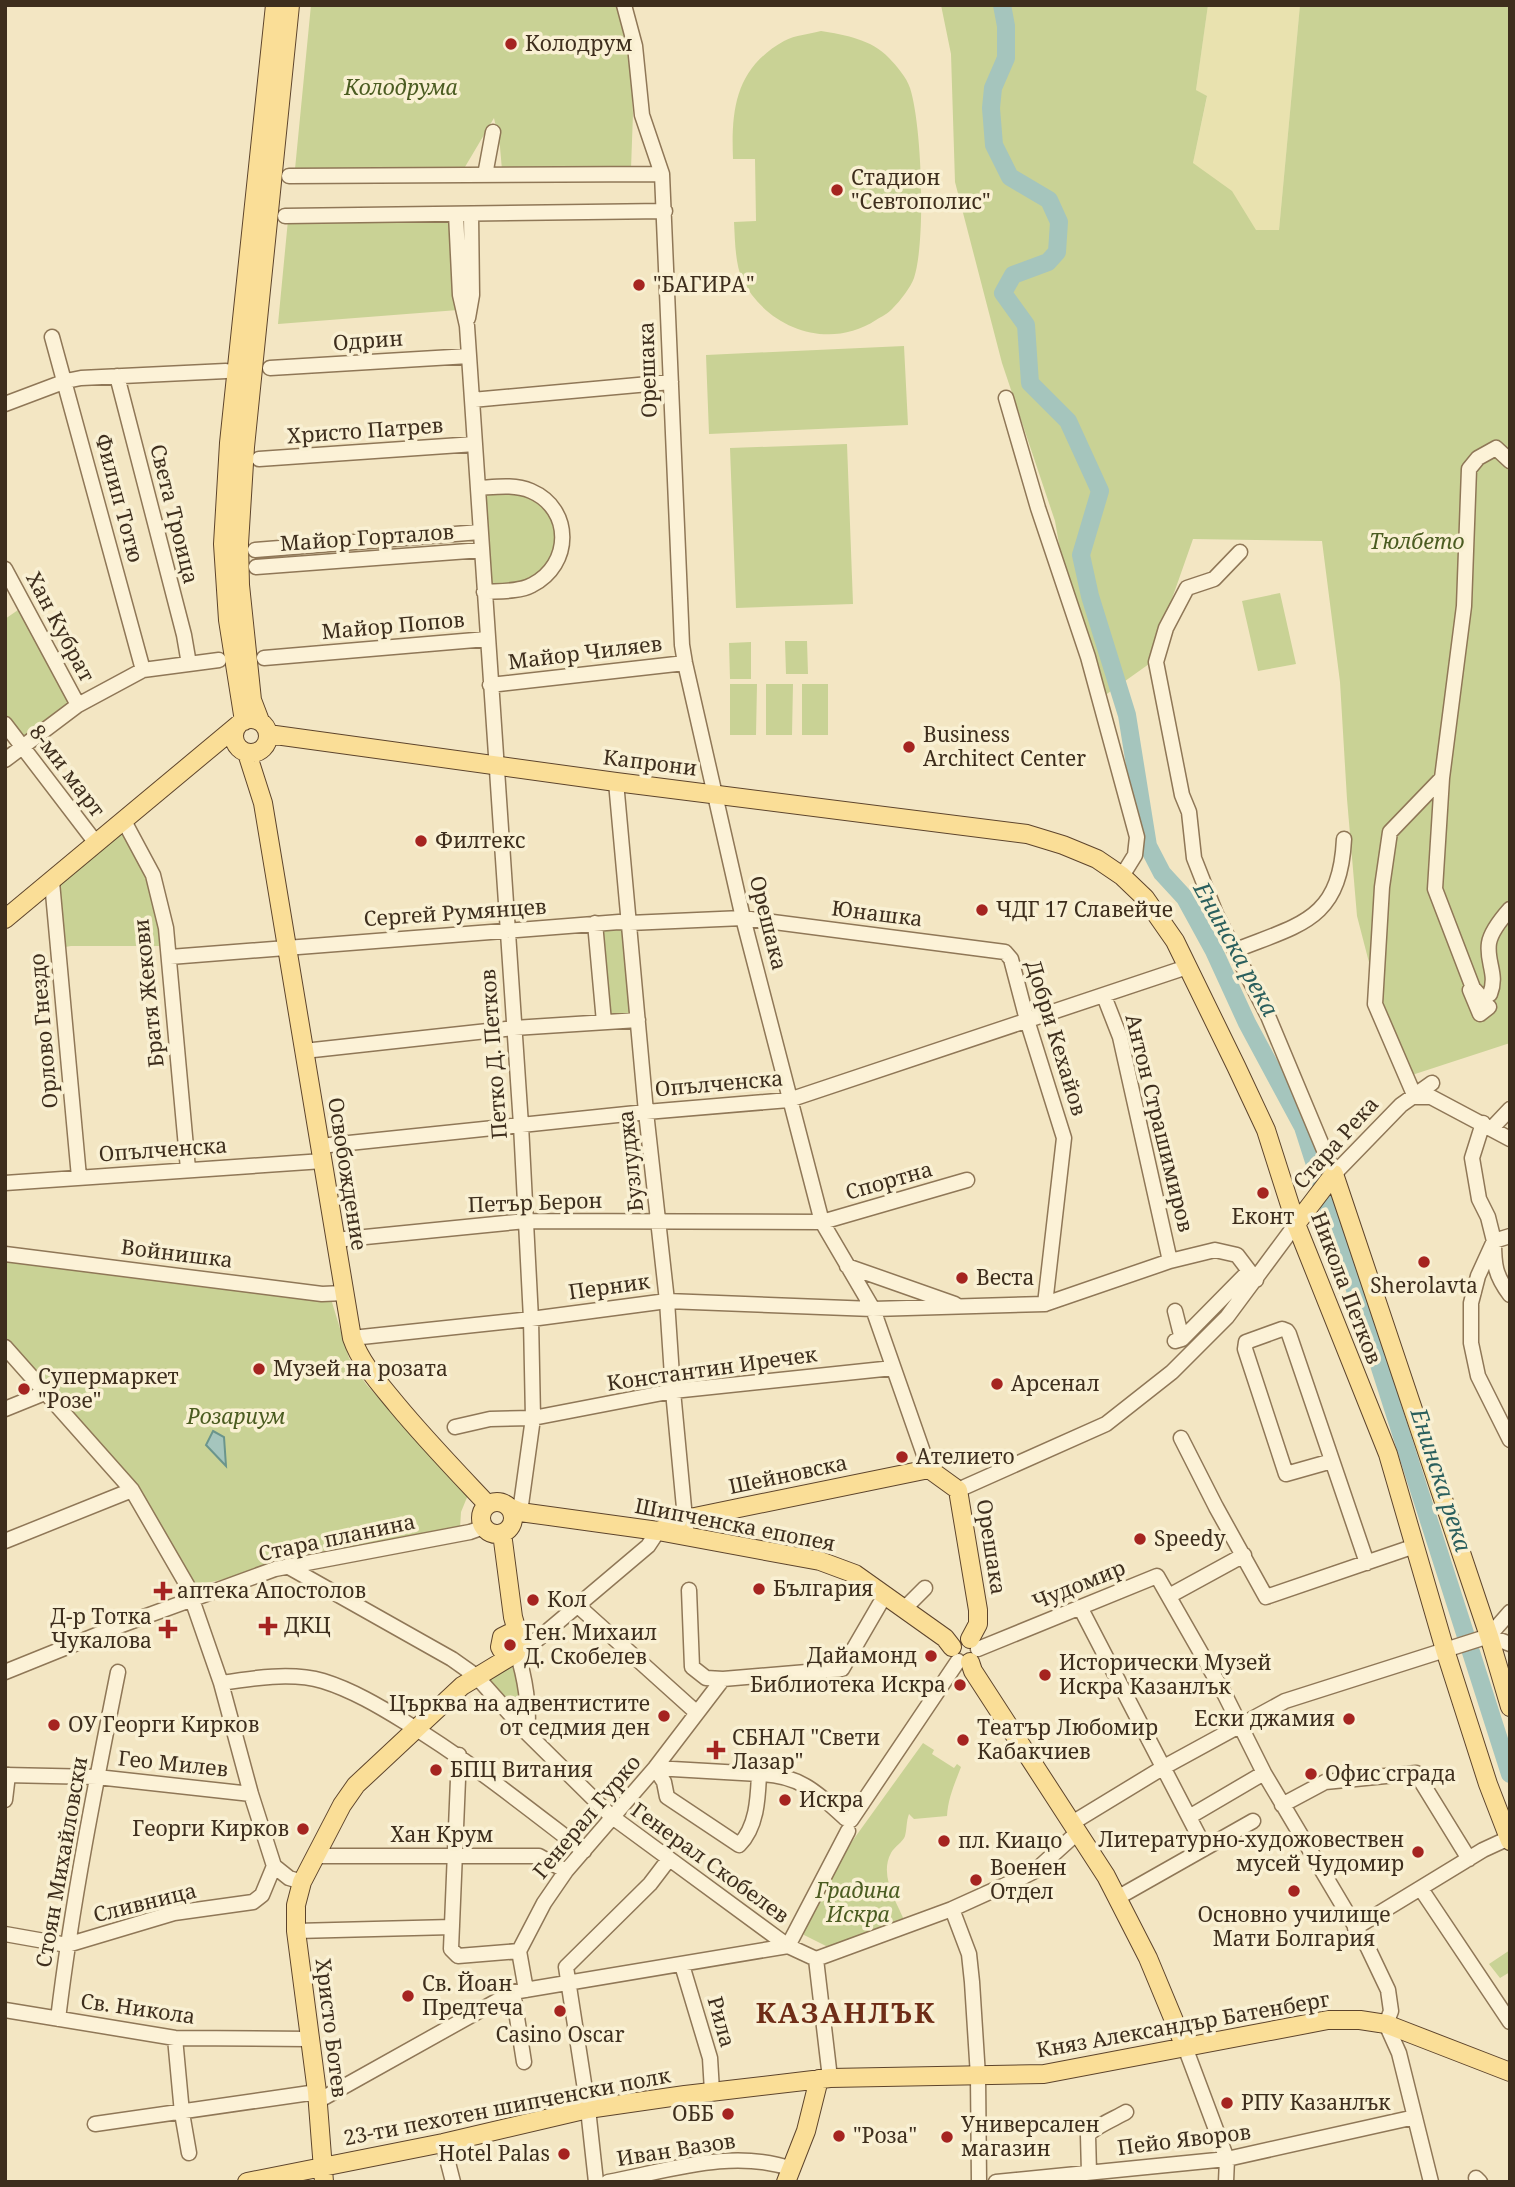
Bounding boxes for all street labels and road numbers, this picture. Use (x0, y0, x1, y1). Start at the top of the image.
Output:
street label: Орешака (631, 321, 663, 419)
street label: Одрин (332, 324, 404, 356)
street label: Христо Патрев (286, 411, 444, 449)
street label: Филип Тотю (89, 430, 151, 565)
street label: Света Троица (144, 441, 206, 586)
street label: Майор Горталов (279, 517, 455, 557)
street label: Хан Кубрат (20, 567, 102, 686)
street label: Майор Попов (320, 605, 466, 645)
street label: Майор Чиляев (506, 629, 663, 675)
street label: 8-ми март (24, 718, 112, 822)
street label: Капрони (602, 742, 699, 782)
street label: Орешака (744, 873, 794, 973)
street label: Сергей Румянцев (363, 892, 547, 932)
street label: Юнашка (830, 894, 924, 932)
street label: Братя Жекови (126, 917, 170, 1069)
street label: Орлово Гнездо (22, 952, 64, 1110)
street label: Добри Кехайов (1020, 957, 1094, 1119)
street label: Петко Д. Петков (473, 968, 513, 1140)
street label: Антон Страшимиров (1119, 1011, 1201, 1235)
street label: Опълченска (654, 1063, 784, 1103)
street label: Стара Река (1286, 1090, 1384, 1195)
street label: Освобождение (322, 1095, 374, 1252)
street label: Бузлуджа (611, 1109, 649, 1213)
street label: Опълченска (98, 1131, 228, 1167)
street label: Спортна (842, 1154, 936, 1206)
street label: Петър Берон (467, 1186, 603, 1218)
street label: Никола Петков (1305, 1208, 1389, 1368)
street label: Войнишка (120, 1232, 235, 1274)
street label: Перник (566, 1266, 652, 1306)
street label: Константин Иречек (605, 1339, 819, 1397)
street label: Шейновска (726, 1448, 850, 1500)
street label: Шипченска епопея (633, 1491, 838, 1557)
street label: Орешака (971, 1497, 1013, 1597)
street label: Стара планина (256, 1507, 418, 1567)
street label: Чудомир (1028, 1553, 1129, 1615)
street label: Гео Милев (117, 1743, 230, 1783)
street label: Генерал Гурко (526, 1748, 646, 1884)
street label: Стоян Михайловски (29, 1754, 93, 1969)
street label: Генерал Скобелев (626, 1795, 795, 1929)
street label: Хан Крум (391, 1820, 493, 1848)
street label: Сливница (90, 1876, 199, 1928)
street label: Христо Ботев (310, 1957, 354, 2099)
street label: Княз Александър Батенберг (1034, 1984, 1332, 2064)
street label: Св. Никола (79, 1986, 197, 2030)
street label: Рила (701, 1993, 743, 2050)
street label: 23-ти пехотен шипченски полк (341, 2060, 673, 2151)
street label: Пейо Яворов (1116, 2117, 1252, 2161)
street label: Иван Вазов (615, 2126, 737, 2172)

